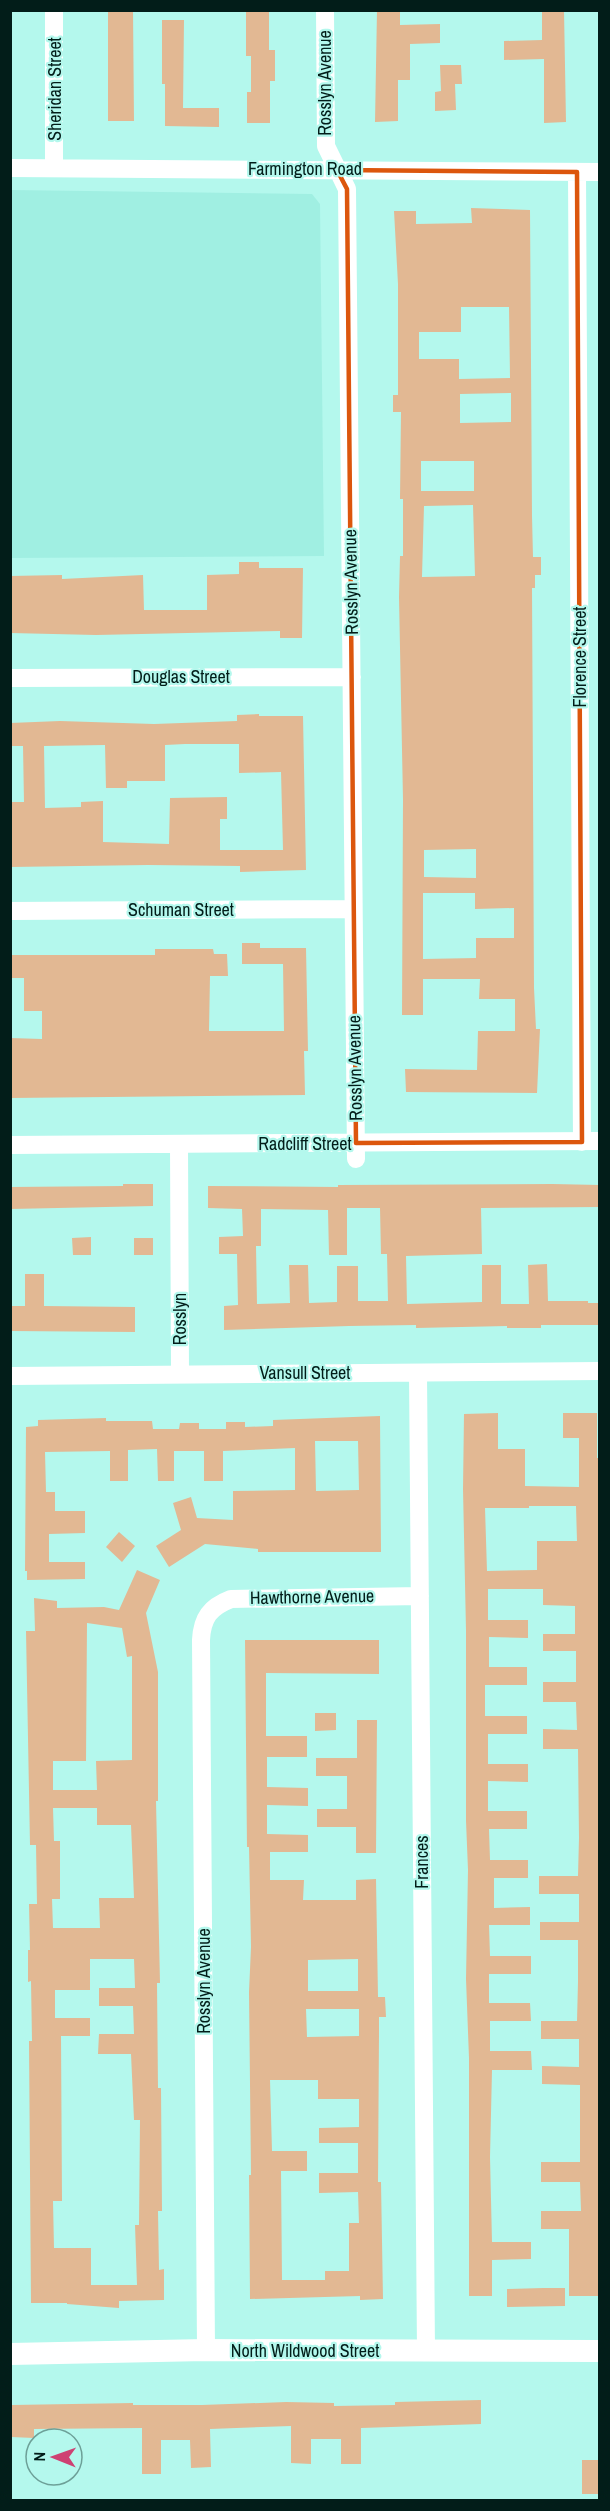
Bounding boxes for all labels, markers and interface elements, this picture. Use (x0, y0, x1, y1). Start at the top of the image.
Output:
street label: Rosslyn Avenue (312, 30, 337, 136)
street label: Sheridan Street (42, 37, 67, 141)
street label: Farmington Road (248, 156, 362, 181)
street label: Rosslyn Avenue (337, 529, 364, 635)
street label: Florence Street (567, 607, 592, 707)
street label: Douglas Street (132, 664, 230, 689)
street label: Schuman Street (128, 897, 234, 922)
street label: Rosslyn Avenue (341, 1015, 368, 1121)
street label: Radcliff Street (258, 1131, 352, 1156)
street label: Rosslyn (167, 1293, 192, 1345)
street label: Vansull Street (260, 1360, 350, 1385)
street label: Hawthorne Avenue (250, 1583, 374, 1610)
street label: Frances (409, 1835, 434, 1889)
street label: Rosslyn Avenue (191, 1928, 216, 2034)
street label: North Wildwood Street (231, 2338, 379, 2363)
north arrow (24, 2427, 84, 2487)
text: N (28, 2452, 50, 2462)

